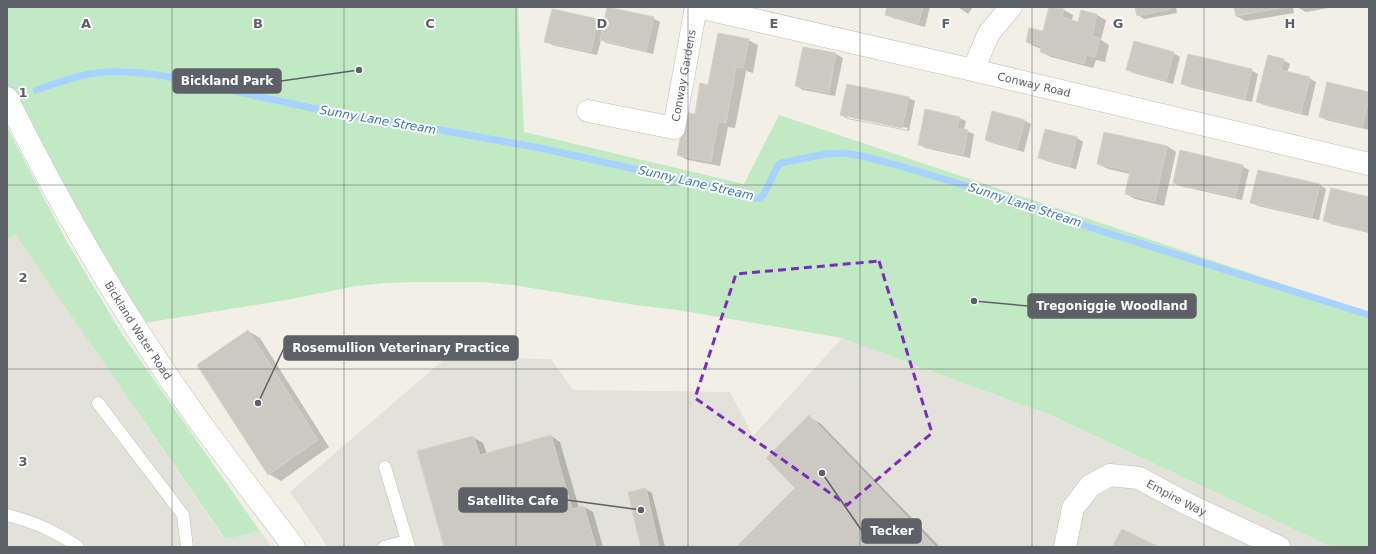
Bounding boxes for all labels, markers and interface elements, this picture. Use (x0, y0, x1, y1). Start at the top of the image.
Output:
text: A (81, 16, 91, 31)
text: B (253, 16, 263, 31)
text: C (425, 16, 435, 31)
text: D (597, 16, 608, 31)
text: E (770, 16, 778, 31)
text: F (942, 16, 950, 31)
text: G (1113, 16, 1123, 31)
text: H (1285, 16, 1295, 31)
street label: Conway Gardens (669, 28, 699, 123)
callout: Bickland Park (173, 69, 281, 93)
street label: Conway Road (996, 70, 1072, 100)
text: Bickland Park (181, 74, 274, 88)
text: 1 (18, 85, 28, 100)
water label: Sunny Lane Stream (319, 103, 437, 137)
water label: Sunny Lane Stream (637, 163, 755, 203)
water label: Sunny Lane Stream (967, 180, 1083, 230)
text: 2 (18, 270, 28, 285)
street label: Bickland Water Road (102, 279, 174, 382)
callout: Tregoniggie Woodland (1028, 294, 1196, 318)
text: Tregoniggie Woodland (1036, 299, 1188, 313)
callout: Rosemullion Veterinary Practice (284, 336, 518, 360)
text: Rosemullion Veterinary Practice (292, 341, 510, 355)
text: 3 (18, 454, 28, 469)
street label: Empire Way (1144, 477, 1209, 519)
callout: Satellite Cafe (459, 488, 567, 512)
text: Satellite Cafe (467, 494, 559, 508)
callout: Tecker (862, 519, 921, 543)
text: Tecker (870, 524, 914, 538)

